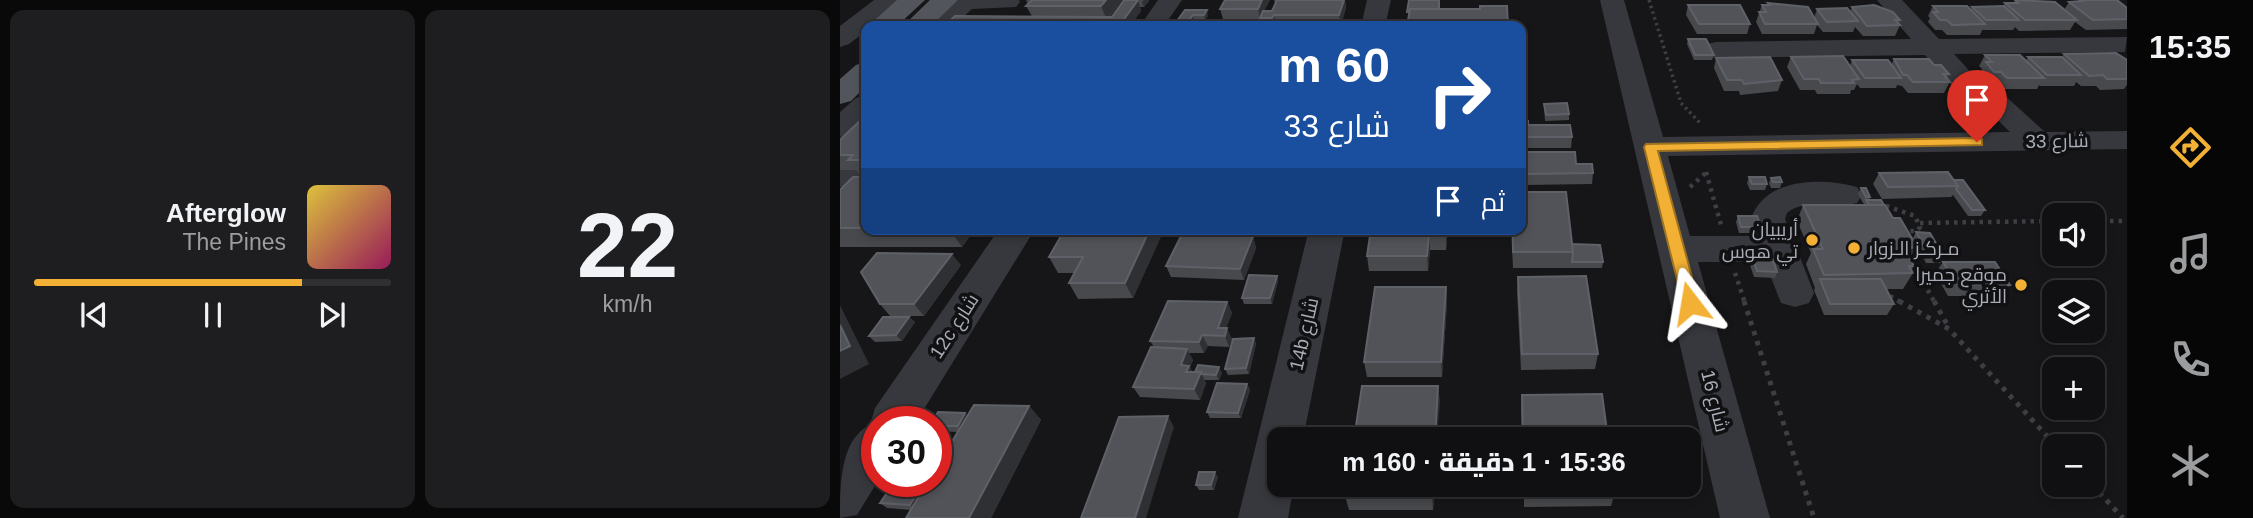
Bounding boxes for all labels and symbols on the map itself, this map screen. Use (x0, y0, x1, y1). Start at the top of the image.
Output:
pin (1947, 70, 2007, 142)
street label: شارع 33 (2025, 130, 2089, 155)
place label: أريبيان تي هوس (1722, 218, 1798, 266)
marker: أريبيان تي هوس (1804, 232, 1820, 248)
place label: مـركـز الـزوار (1867, 238, 1960, 260)
marker: مـركـز الـزوار (1846, 240, 1862, 256)
place label: موقع جميرا الأثري (1915, 264, 2007, 311)
position arrow (1653, 266, 1727, 340)
marker: موقع جميرا الأثري (2013, 277, 2029, 293)
street label: 12c شارع (925, 290, 985, 364)
street label: 14b شارع (1285, 296, 1325, 373)
street label: شارع 16 (1694, 368, 1733, 435)
speed limit sign: 30 (861, 406, 952, 497)

